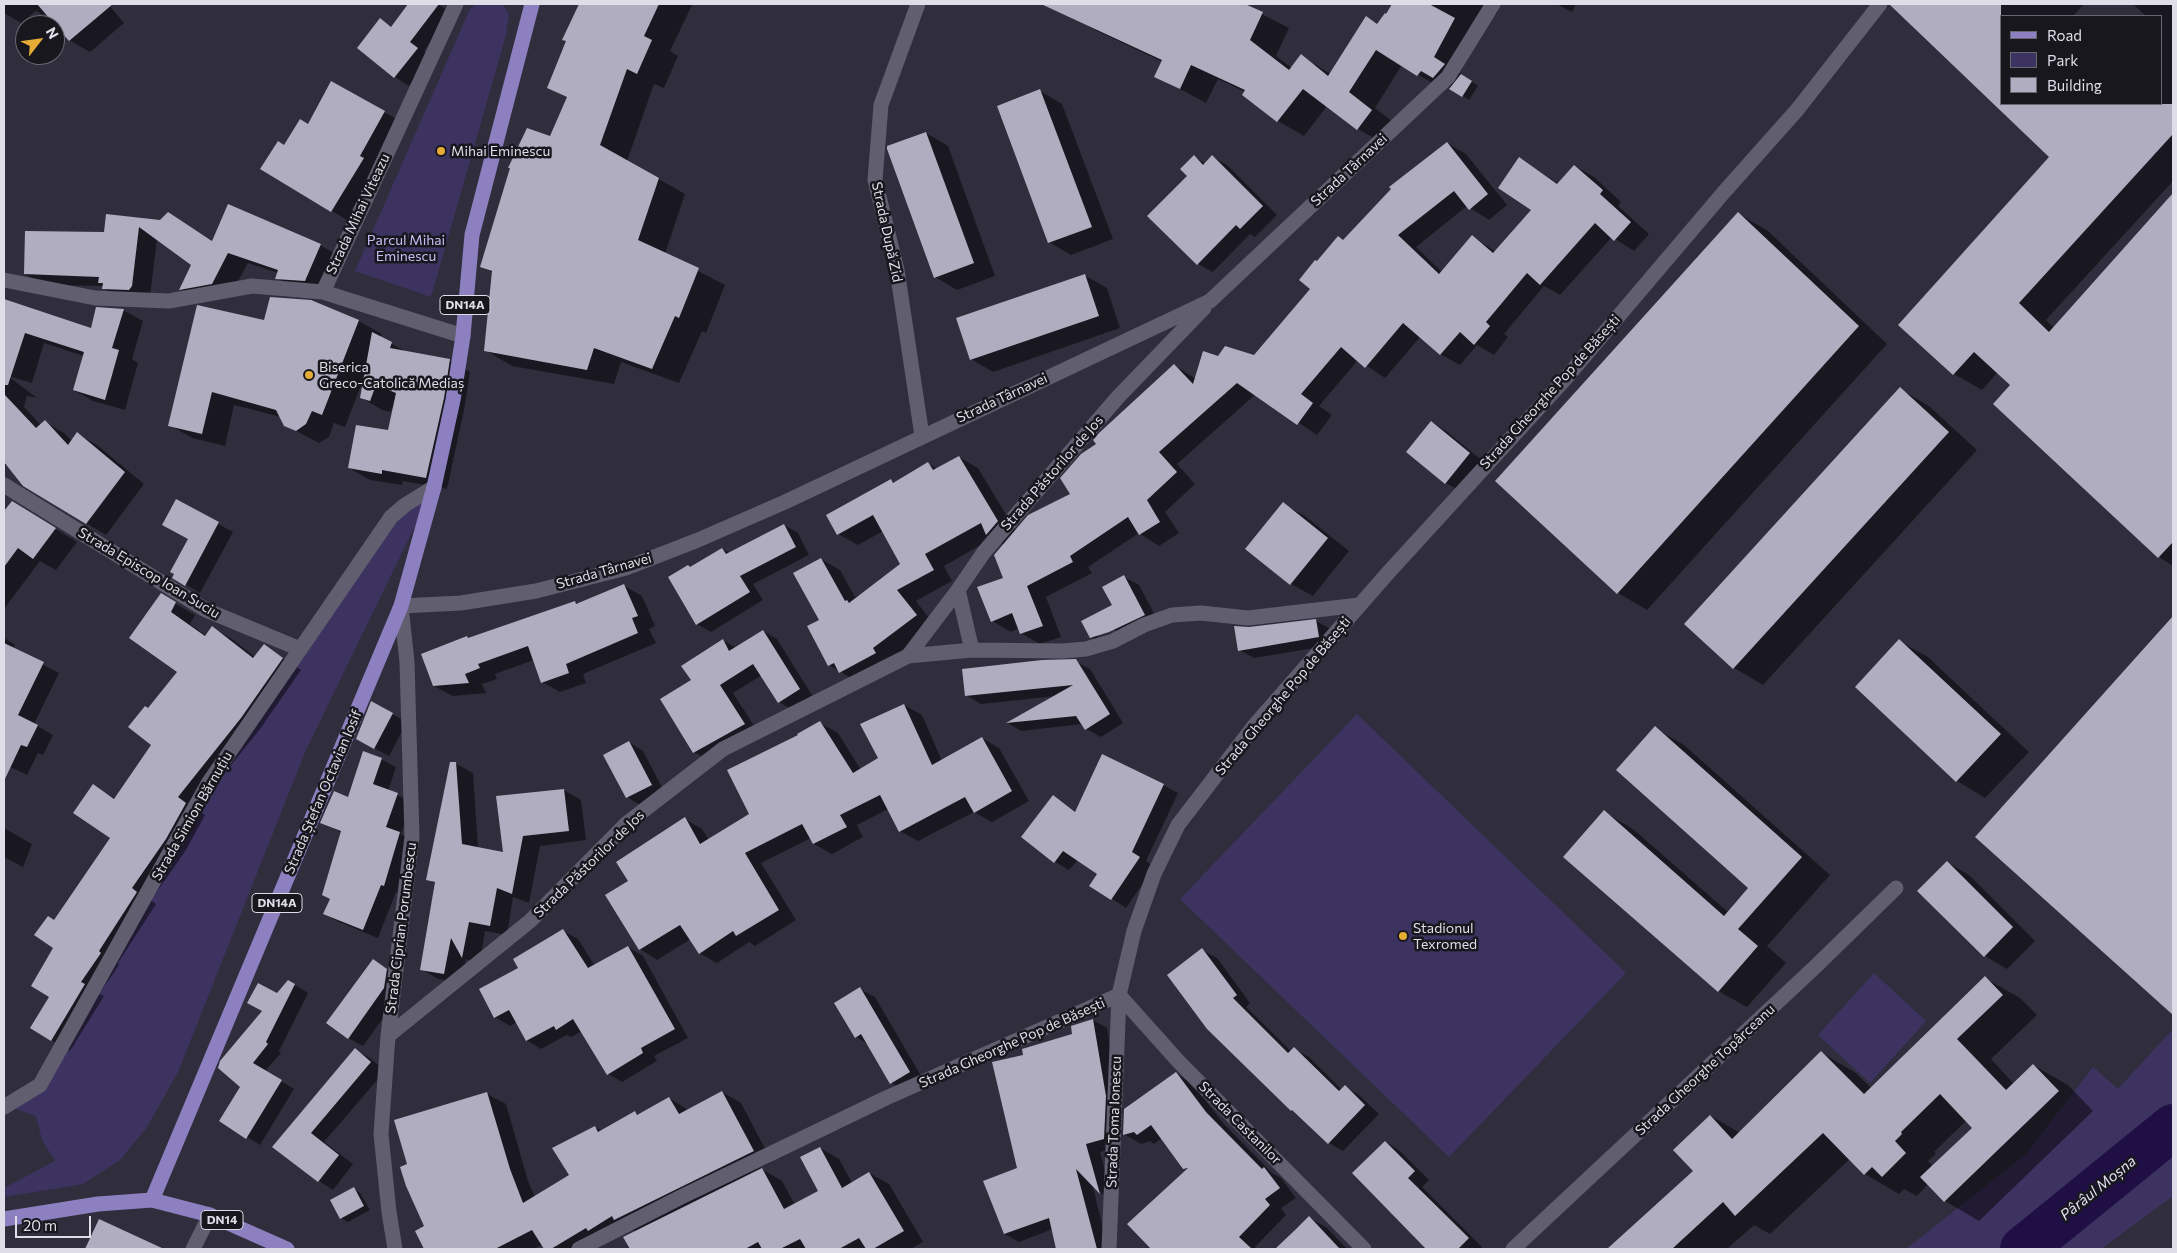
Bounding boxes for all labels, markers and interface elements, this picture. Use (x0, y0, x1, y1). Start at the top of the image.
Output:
north arrow (15, 15, 65, 65)
legend (2000, 15, 2162, 105)
text: N (43, 24, 63, 42)
text: Road (2047, 26, 2082, 44)
text: Park (2047, 51, 2078, 69)
text: Building (2047, 76, 2102, 94)
street label: Strada Târnavei (1307, 130, 1391, 210)
place label: Mihai Eminescu (451, 143, 550, 159)
marker: Mihai Eminescu (435, 145, 447, 157)
street label: Strada Mihai Viteazu (323, 151, 393, 277)
street label: Strada După Zid (868, 180, 906, 284)
park label: Parcul Mihai Eminescu (367, 232, 445, 264)
road number: DN14A (440, 296, 490, 314)
street label: Strada Gheorghe Pop de Băsești (1476, 311, 1624, 473)
place label: Biserica Greco-Catolică Mediaș (319, 359, 464, 392)
marker: Biserica Greco-Catolică Mediaș (303, 369, 315, 381)
street label: Strada Târnavei (954, 370, 1050, 426)
street label: Strada Păstorilor de Jos (997, 412, 1107, 534)
street label: Strada Episcop Ioan Suciu (75, 524, 223, 622)
street label: Strada Târnavei (554, 549, 654, 593)
street label: Strada Gheorghe Pop de Băsești (1212, 613, 1354, 779)
street label: Strada Ștefan Octavian Iosif (281, 707, 365, 877)
street label: Strada Simion Bărnuțiu (148, 748, 236, 884)
street label: Strada Păstorilor de Jos (530, 807, 648, 921)
street label: Strada Ciprian Porumbescu (382, 841, 420, 1015)
road number: DN14A (252, 894, 302, 912)
place label: Stadionul Texromed (1413, 920, 1477, 952)
marker: Stadionul Texromed (1397, 930, 1409, 942)
street label: Strada Gheorghe Pop de Băsești (916, 994, 1108, 1092)
street label: Strada Gheorghe Topârceanu (1632, 1001, 1778, 1139)
street label: Strada Toma Ionescu (1103, 1056, 1125, 1188)
street label: Strada Castanilor (1195, 1078, 1285, 1168)
water label: Pârâul Moșna (2056, 1152, 2140, 1224)
scale bar (18, 1206, 94, 1238)
road number: DN14 (201, 1210, 243, 1230)
text: 20 m (23, 1216, 57, 1234)

